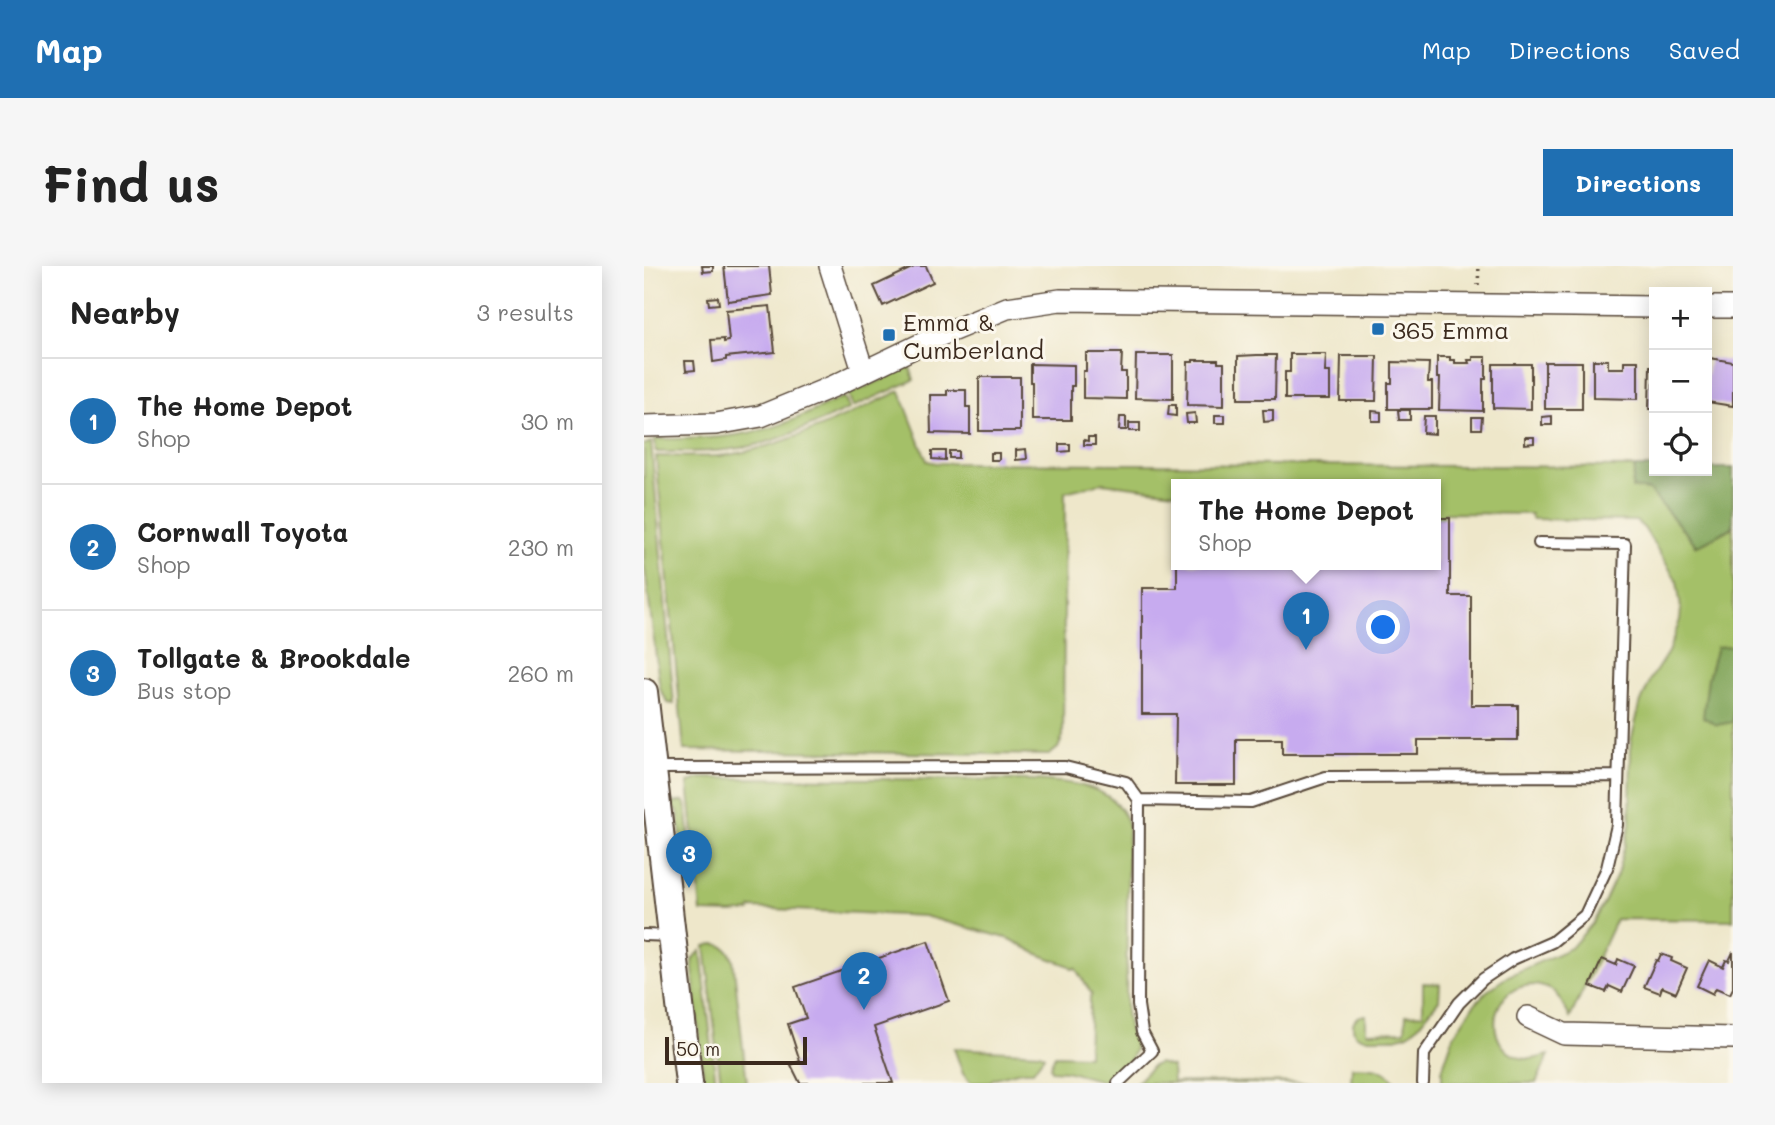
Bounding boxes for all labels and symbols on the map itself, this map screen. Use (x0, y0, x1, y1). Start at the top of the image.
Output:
place label: Emma & Cumberland (903, 306, 1044, 365)
place label: 365 Emma (1392, 314, 1509, 345)
marker: 365 Emma (1370, 321, 1386, 337)
marker: Emma & Cumberland (881, 327, 897, 343)
pin: 1 (1283, 592, 1329, 650)
your location (1366, 610, 1400, 644)
pin: 3 (666, 830, 712, 888)
pin: 2 (841, 952, 887, 1010)
scale bar (665, 1034, 807, 1066)

